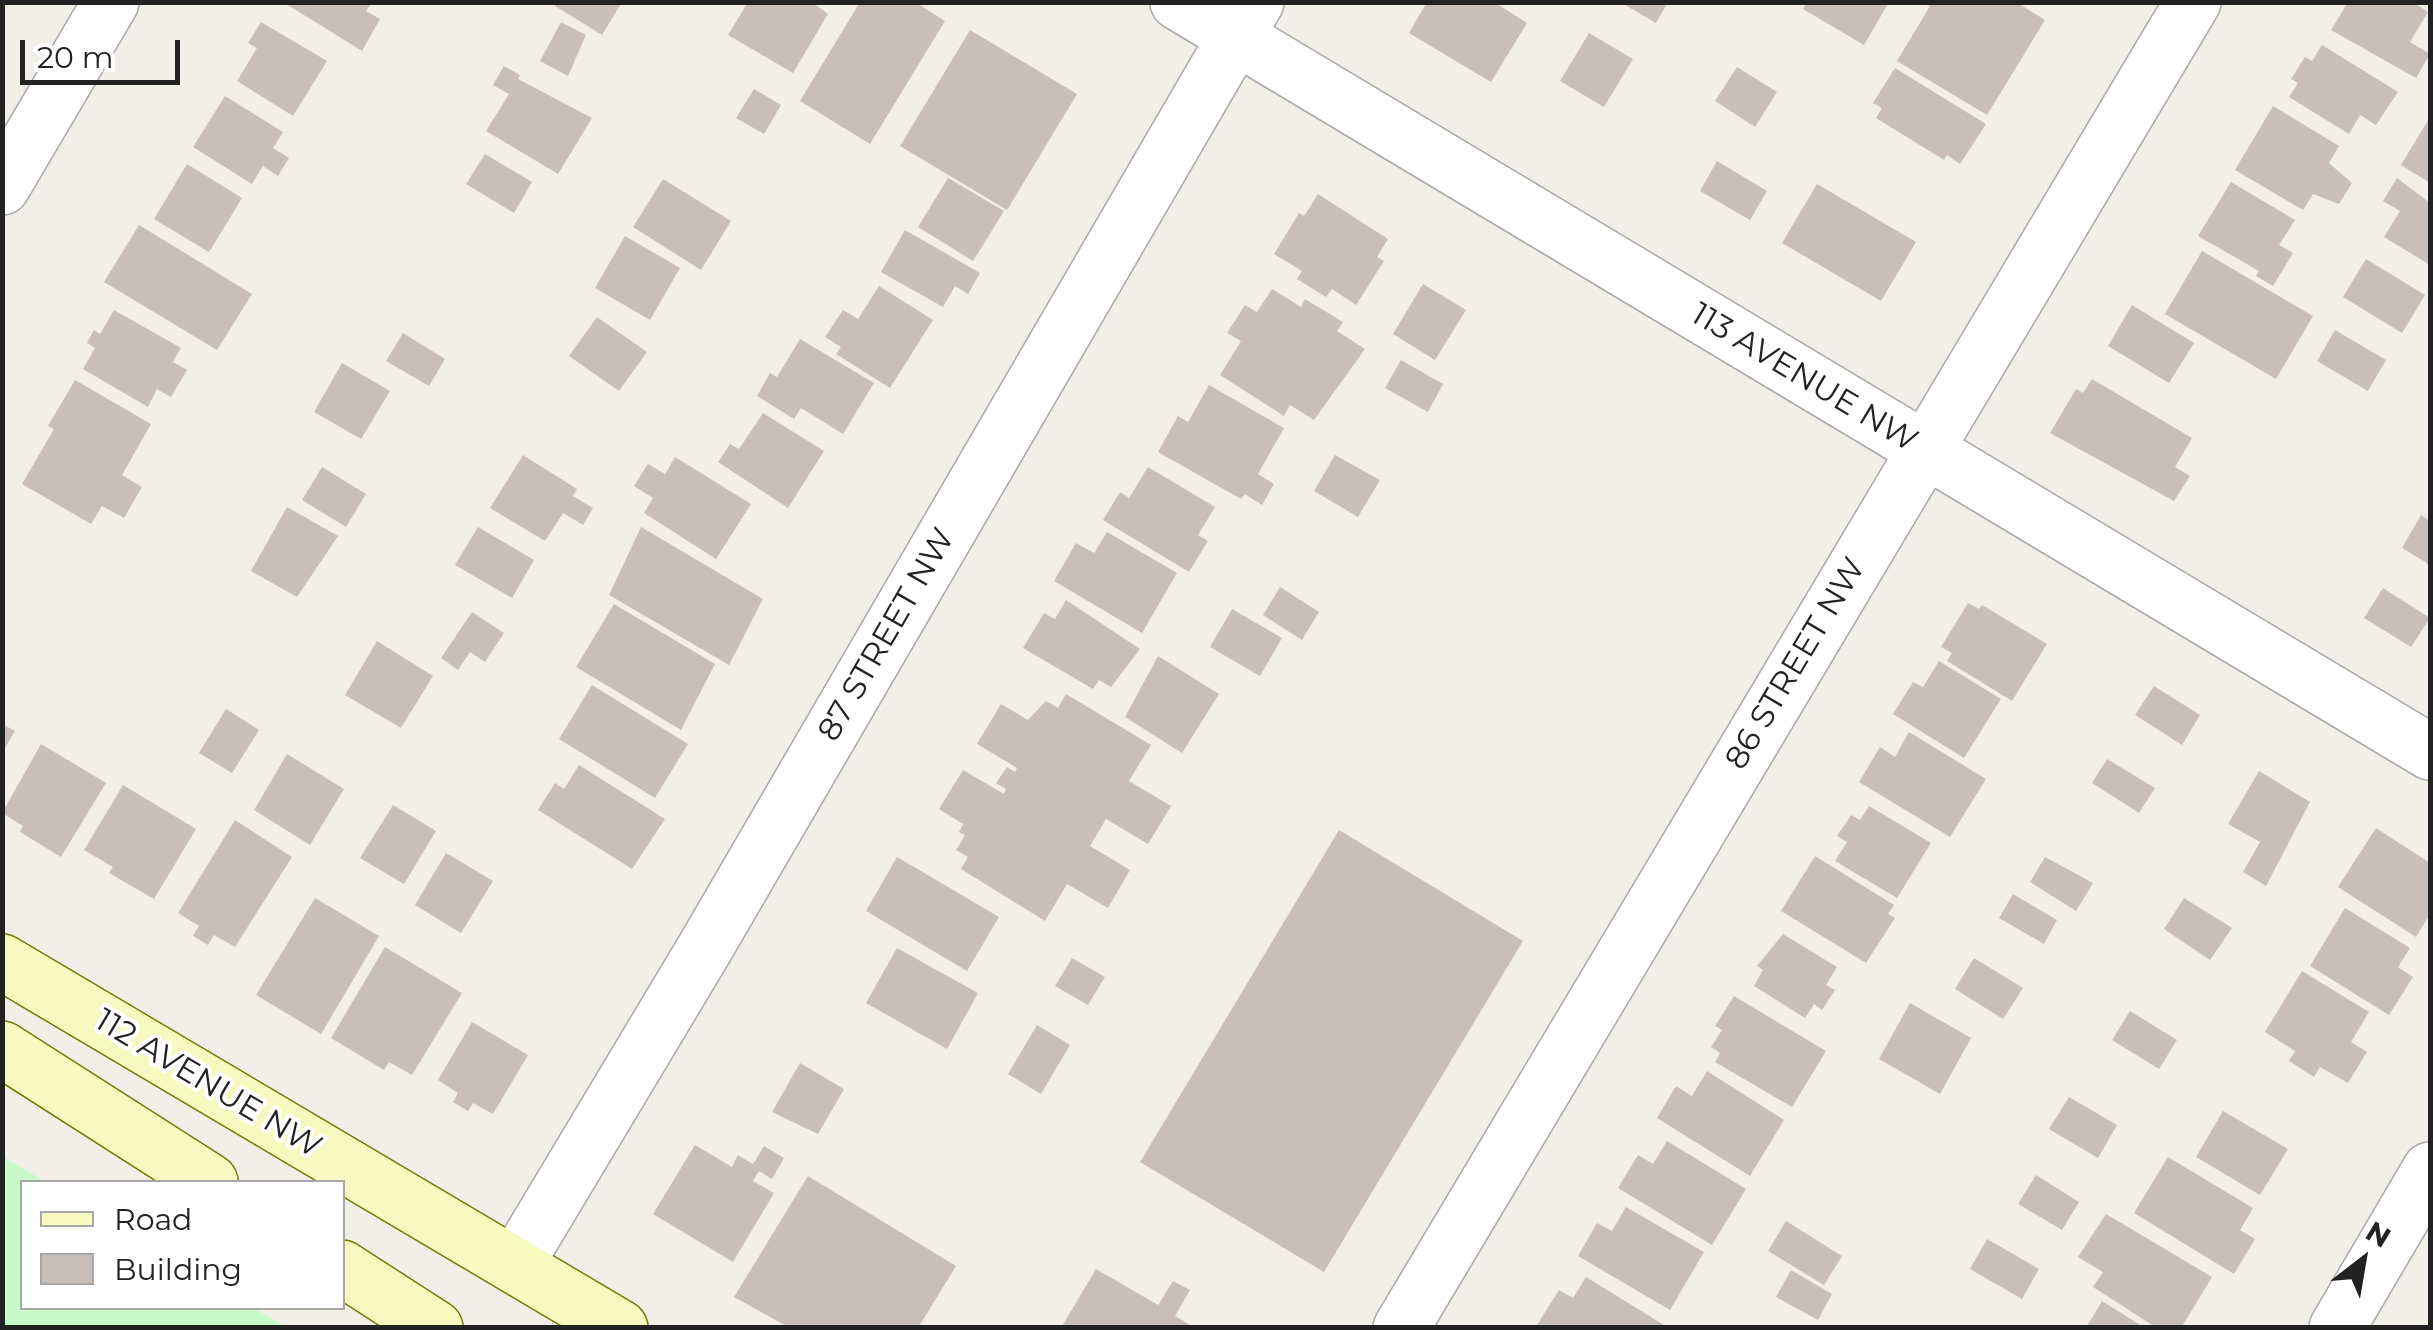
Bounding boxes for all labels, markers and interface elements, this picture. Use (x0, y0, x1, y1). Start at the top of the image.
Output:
scale bar (25, 20, 185, 82)
text: 20 m (37, 39, 114, 76)
street label: 113 AVENUE NW (1684, 295, 1924, 461)
street label: 87 STREET NW (811, 522, 963, 748)
street label: 86 STREET NW (1718, 551, 1874, 777)
street label: 112 AVENUE NW (88, 1001, 328, 1167)
legend (20, 1180, 345, 1310)
text: Road (114, 1201, 192, 1238)
north arrow (2313, 1210, 2413, 1310)
text: N (2360, 1214, 2397, 1255)
text: Building (114, 1251, 242, 1288)

